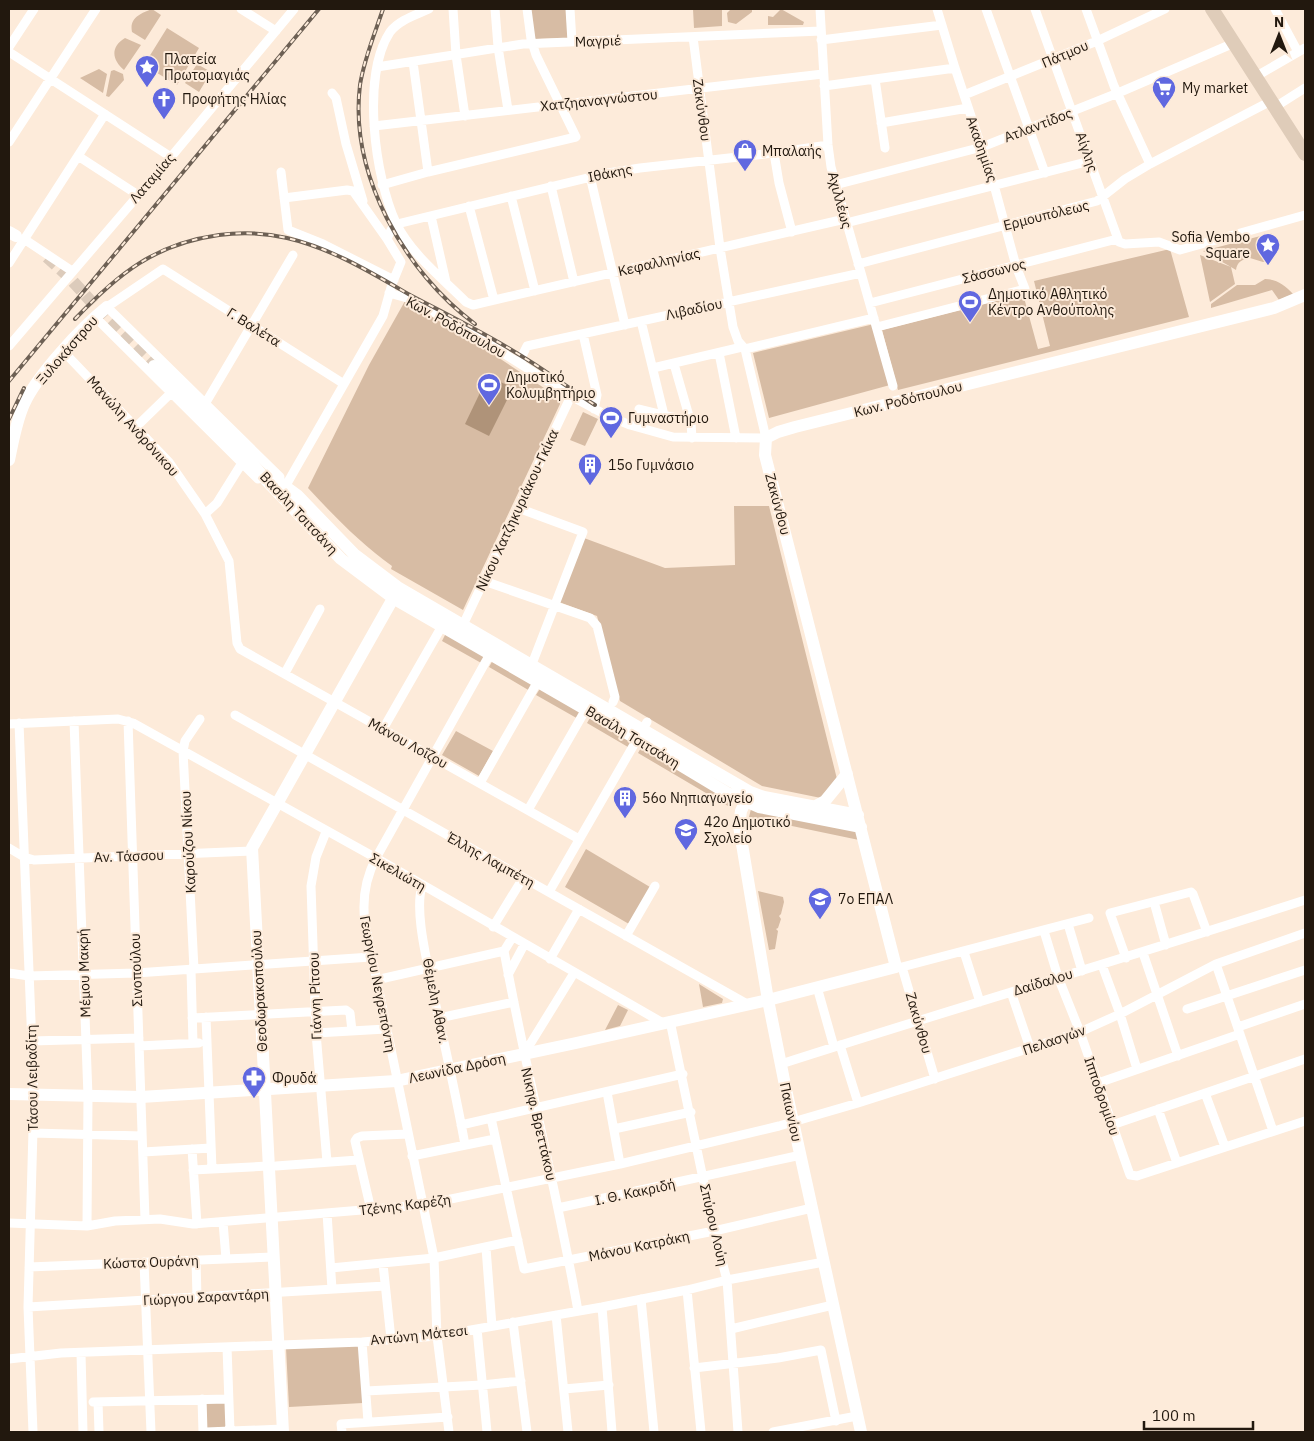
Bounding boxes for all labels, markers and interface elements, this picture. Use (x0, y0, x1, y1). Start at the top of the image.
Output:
north arrow (1254, 10, 1304, 60)
text: N (1274, 13, 1284, 31)
street label: Μαγριέ (575, 31, 621, 51)
street label: Πάτμου (1039, 36, 1091, 72)
place label: Πλατεία Πρωτομαγιάς (164, 50, 250, 84)
place icon: Πλατεία Πρωτομαγιάς (134, 54, 160, 88)
supermarket icon: My market (1151, 75, 1177, 109)
street label: Ζακύνθου (689, 77, 715, 143)
place label: My market (1182, 79, 1248, 97)
street label: Χατζηαναγνώστου (539, 85, 659, 115)
church icon: Προφήτης Ηλίας (151, 86, 177, 120)
place label: Προφήτης Ηλίας (182, 90, 287, 108)
street label: Ατλαντίδος (1001, 104, 1075, 146)
street label: Ακαδημίας (962, 114, 1002, 185)
street label: Αίγλης (1072, 129, 1102, 175)
shop icon: Μπαλαής (732, 138, 758, 172)
place label: Μπαλαής (762, 142, 822, 160)
street label: Λαταμίας (125, 149, 179, 207)
street label: Ιθάκης (586, 160, 634, 186)
street label: Αχιλλέως (824, 170, 856, 231)
street label: Ερμουπόλεως (1001, 196, 1091, 234)
place label: Sofia Vembo Square (1171, 228, 1250, 262)
place icon: Sofia Vembo Square (1255, 232, 1281, 266)
street label: Κεφαλληνίας (616, 244, 702, 280)
street label: Σάσσωνος (960, 254, 1028, 288)
place label: Δημοτικό Αθλητικό Κέντρο Ανθούπολης (988, 285, 1115, 319)
sports icon: Δημοτικό Αθλητικό Κέντρο Ανθούπολης (957, 289, 983, 323)
street label: Κων. Ροδόπουλου (403, 292, 509, 362)
street label: Λιβαδίου (664, 294, 724, 324)
street label: Γ. Βαλέτα (224, 303, 284, 351)
street label: Ξυλοκάστρου (32, 312, 102, 388)
place label: Δημοτικό Κολυμβητήριο (506, 368, 596, 402)
street label: Μανώλη Ανδρόνικου (83, 372, 183, 480)
sports icon: Δημοτικό Κολυμβητήριο (476, 372, 502, 406)
street label: Κων. Ροδόπουλου (852, 377, 964, 421)
sports icon: Γυμναστήριο (598, 405, 624, 439)
place label: Γυμναστήριο (628, 409, 709, 427)
street label: Νίκου Χατζηκυριάκου-Γκίκα (471, 426, 563, 594)
building icon: 15ο Γυμνάσιο (577, 452, 603, 486)
place label: 15ο Γυμνάσιο (608, 456, 694, 474)
street label: Βασίλη Τσιτσάνη (256, 468, 342, 558)
street label: Ζακύνθου (761, 471, 795, 537)
street label: Βασίλη Τσιτσάνη (583, 702, 683, 772)
street label: Μάνου Λοΐζου (365, 714, 451, 772)
building icon: 56ο Νηπιαγωγείο (612, 785, 638, 819)
place label: 56ο Νηπιαγωγείο (642, 789, 753, 807)
street label: Καρούζου Νίκου (176, 790, 200, 894)
place label: 42ο Δημοτικό Σχολείο (704, 813, 791, 847)
school or university icon: 42ο Δημοτικό Σχολείο (673, 817, 699, 851)
street label: Έλλης Λαμπέτη (443, 828, 538, 892)
street label: Αν. Τάσσου (94, 846, 164, 866)
street label: Σικελιώτη (367, 849, 429, 895)
school or university icon: 7ο ΕΠΑΛ (807, 886, 833, 920)
place label: 7ο ΕΠΑΛ (838, 890, 894, 908)
street label: Γεωργίου Νεγρεπόντη (356, 914, 400, 1054)
street label: Μέμου Μακρή (73, 928, 95, 1018)
street label: Θεοδωρακοπούλου (247, 930, 271, 1052)
street label: Σινοπούλου (126, 933, 146, 1007)
street label: Γιάννη Ρίτσου (304, 952, 326, 1040)
street label: Θέμελη Αθαν. (419, 957, 453, 1045)
street label: Δαίδαλου (1011, 964, 1075, 1000)
street label: Ζακύνθου (902, 990, 936, 1056)
street label: Πελασγών (1020, 1021, 1088, 1059)
street label: Τάσου Λειβαδίτη (22, 1024, 42, 1132)
street label: Λεωνίδα Δρόση (407, 1049, 507, 1087)
street label: Ιπποδρομίου (1080, 1054, 1124, 1138)
pharmacy icon: Φρυδά (241, 1065, 267, 1099)
street label: Νικηφ. Βρεττάκου (517, 1066, 561, 1182)
place label: Φρυδά (272, 1069, 316, 1087)
street label: Παιωνίου (776, 1081, 806, 1143)
street label: Ι. Θ. Κακριδή (593, 1175, 677, 1209)
street label: Σπύρου Λούη (696, 1182, 732, 1268)
street label: Τζένης Καρέζη (358, 1190, 452, 1220)
street label: Μάνου Κατράκη (587, 1227, 691, 1265)
street label: Κώστα Ουράνη (103, 1251, 199, 1273)
street label: Γιώργου Σαραντάρη (142, 1285, 270, 1309)
street label: Αντώνη Μάτεσι (369, 1321, 469, 1349)
scale bar (1144, 1398, 1253, 1430)
text: 100 m (1152, 1406, 1196, 1425)

